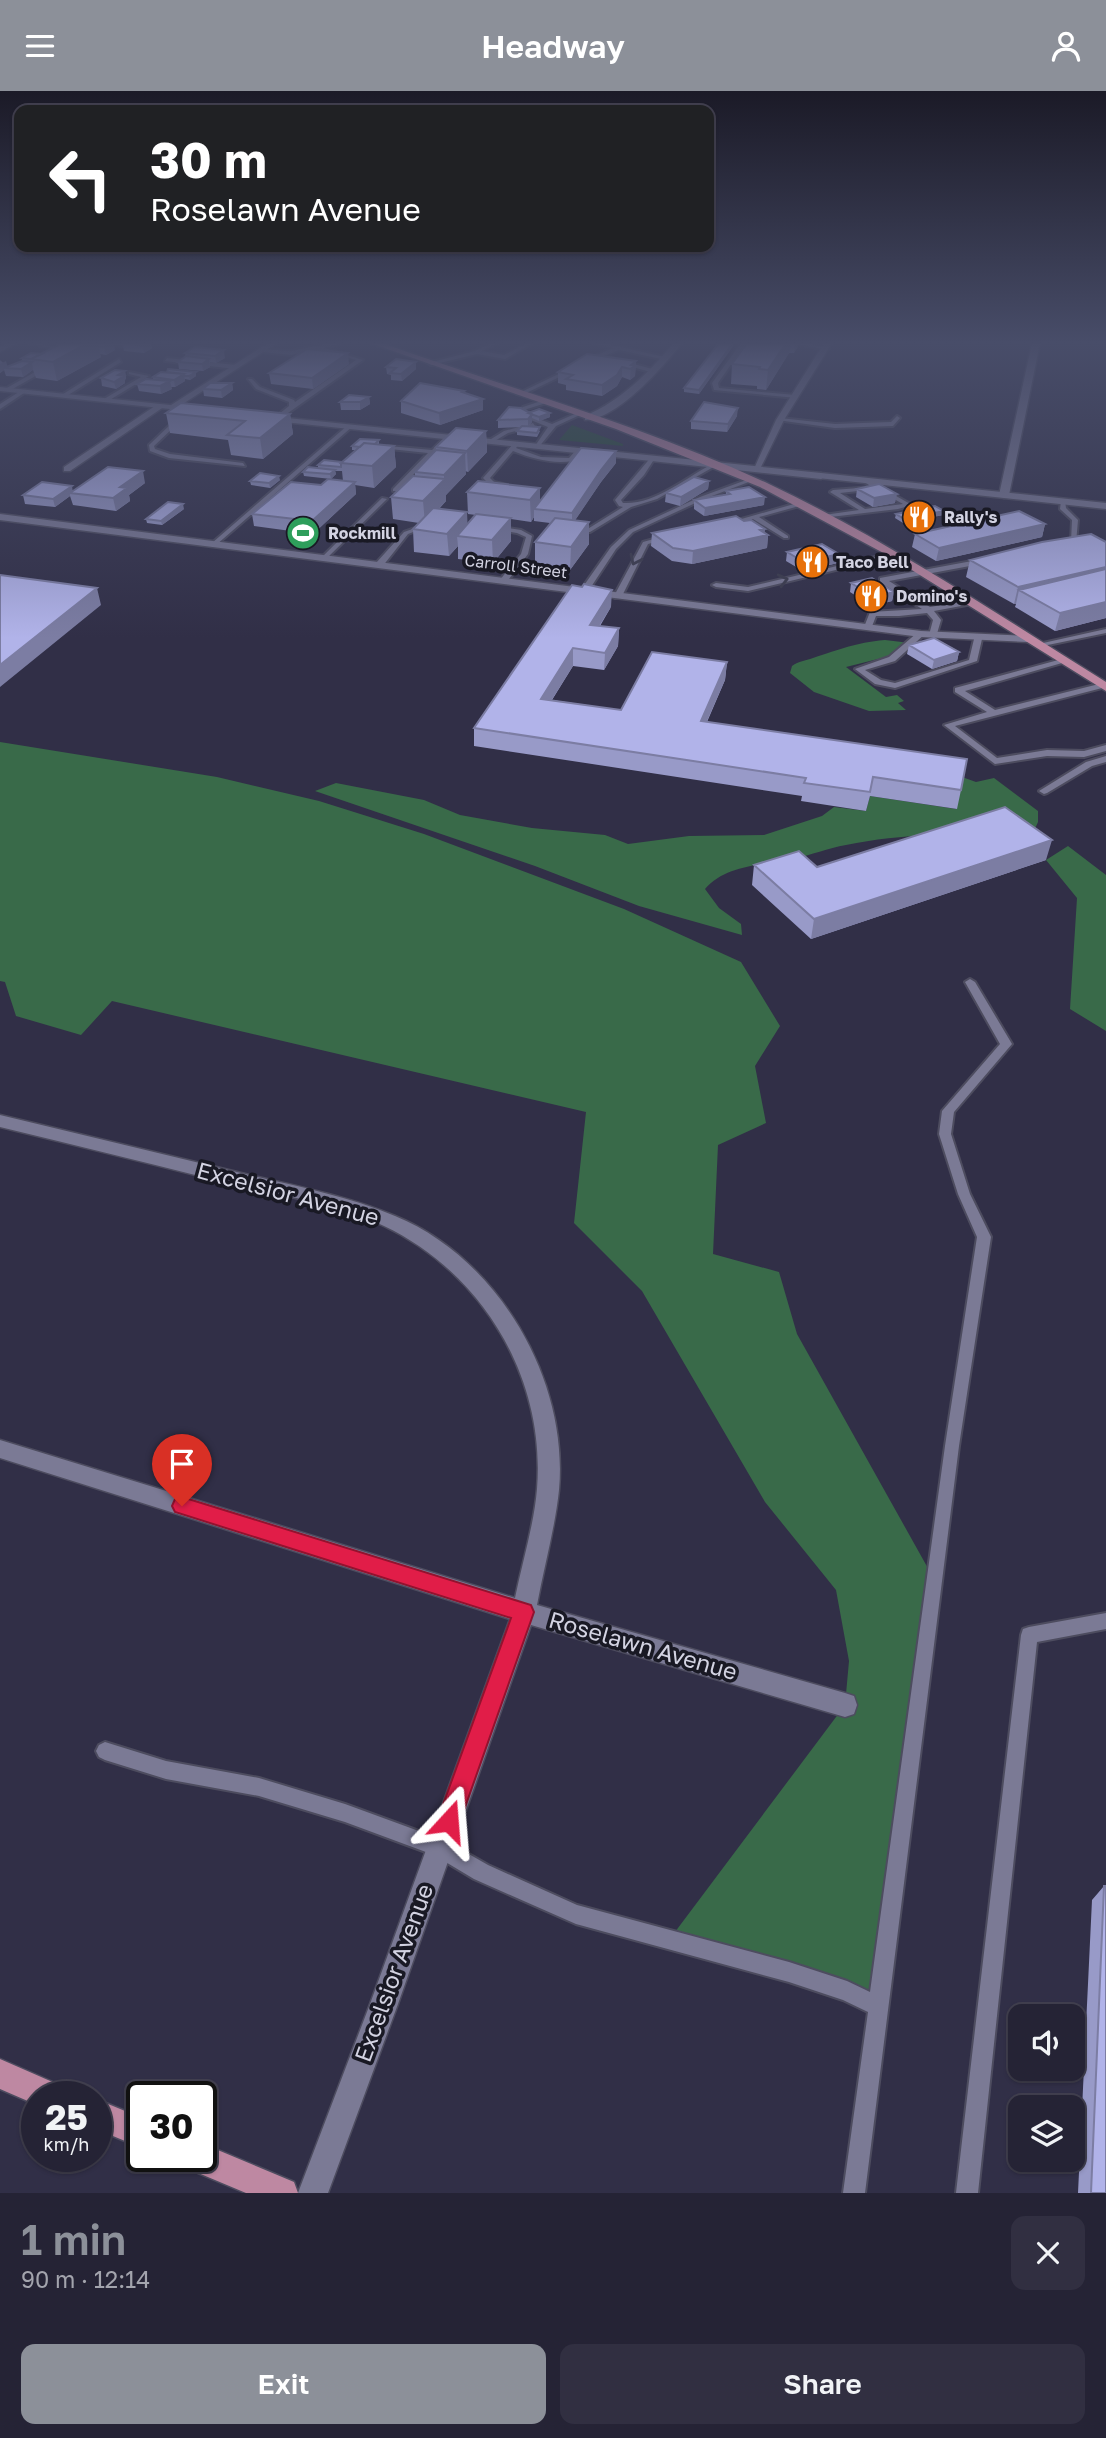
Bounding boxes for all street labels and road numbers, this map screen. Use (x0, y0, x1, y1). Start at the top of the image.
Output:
street label: Carroll Street (463, 550, 569, 582)
street label: Excelsior Avenue (194, 1155, 382, 1231)
street label: Roselawn Avenue (546, 1605, 741, 1685)
street label: Excelsior Avenue (348, 1880, 438, 2066)

